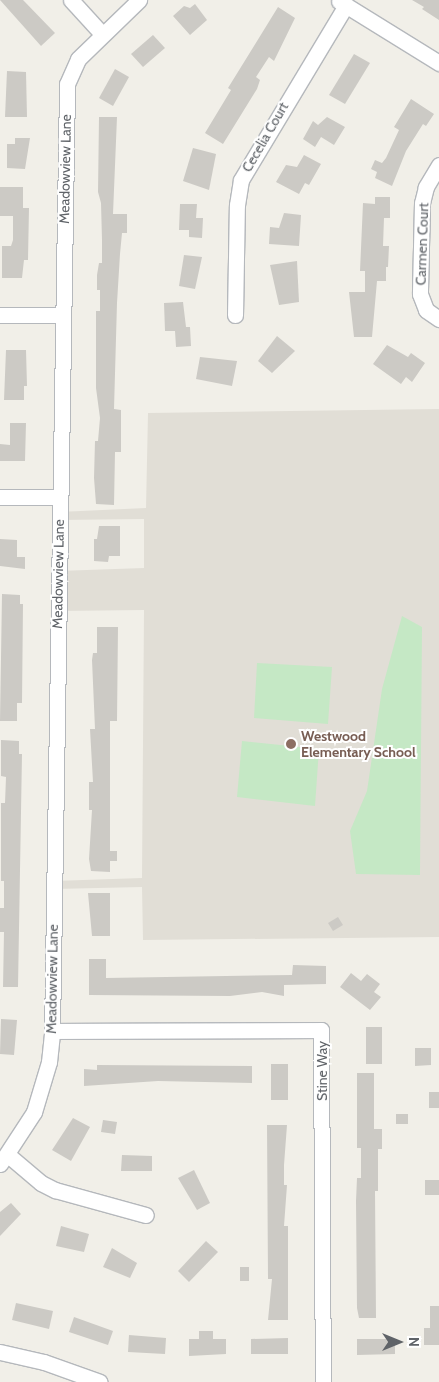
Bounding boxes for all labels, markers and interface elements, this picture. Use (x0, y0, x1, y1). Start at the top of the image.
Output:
street label: Cecelia Court (238, 99, 292, 175)
street label: Meadowview Lane (56, 114, 74, 224)
street label: Carmen Court (412, 202, 432, 286)
street label: Meadowview Lane (49, 519, 67, 629)
place label: Westwood Elementary School (301, 728, 416, 760)
marker: Westwood Elementary School (285, 738, 297, 750)
street label: Meadowview Lane (43, 924, 61, 1034)
street label: Stine Way (314, 1041, 330, 1101)
north arrow (374, 1317, 424, 1367)
text: N (405, 1337, 423, 1347)

